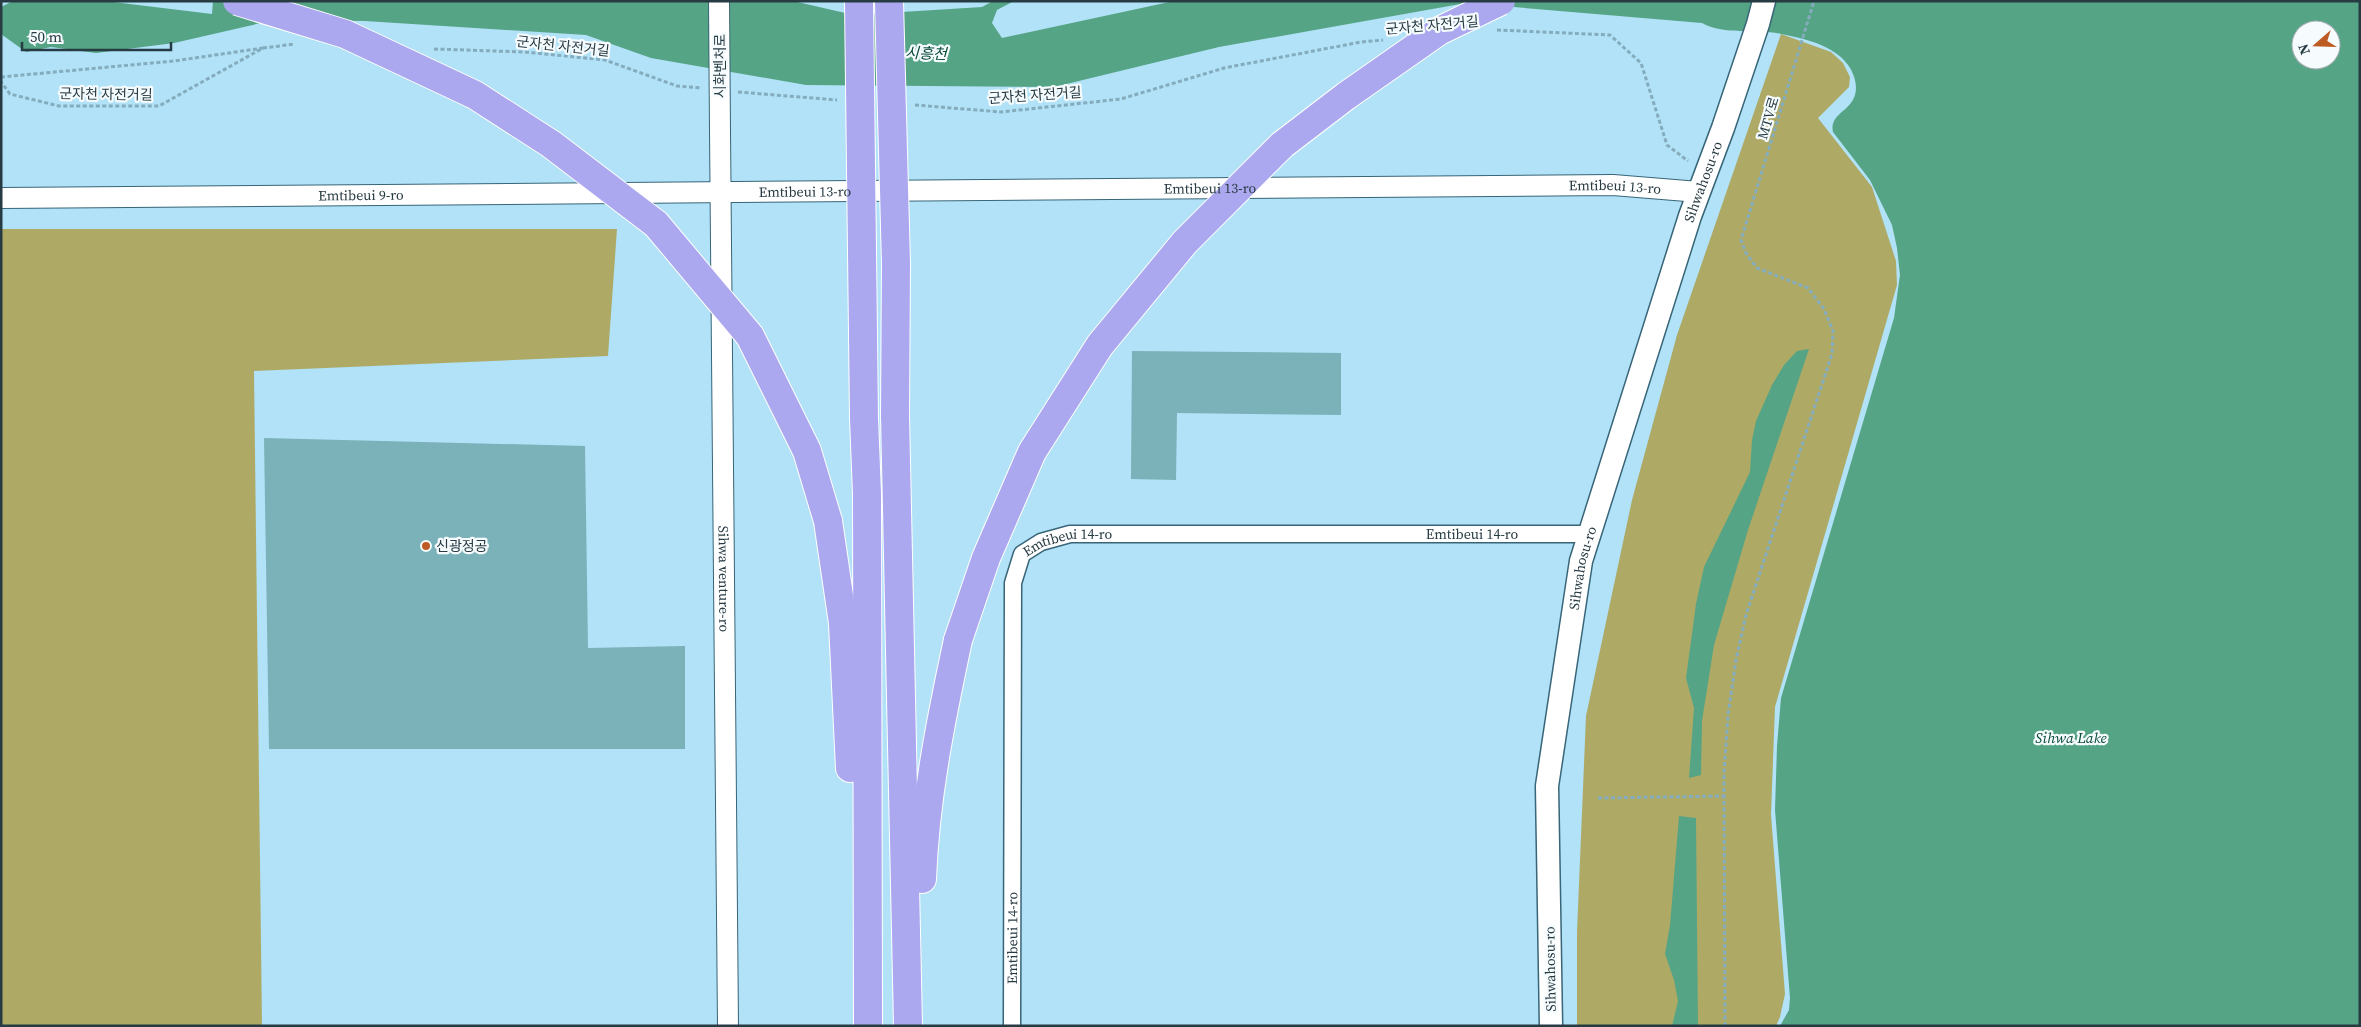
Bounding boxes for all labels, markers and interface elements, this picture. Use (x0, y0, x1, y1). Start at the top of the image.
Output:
street label: 군자천 자전거길 (1385, 11, 1479, 39)
scale bar (22, 20, 171, 52)
north arrow (2291, 20, 2341, 70)
text: 50 m (30, 26, 62, 47)
street label: 군자천 자전거길 (515, 31, 611, 61)
street label: 시화벤처로 (710, 34, 730, 98)
text: N (2293, 41, 2315, 58)
water label: 시흥천 (905, 42, 949, 64)
street label: 군자천 자전거길 (988, 82, 1082, 108)
street label: 군자천 자전거길 (59, 83, 153, 105)
street label: MTV로 (1752, 94, 1784, 142)
street label: Sihwahosu-ro (1679, 138, 1727, 225)
street label: Emtibeui 13-ro (1569, 175, 1662, 199)
street label: Emtibeui 13-ro (1164, 178, 1257, 199)
street label: Emtibeui 13-ro (759, 181, 852, 202)
street label: Emtibeui 9-ro (318, 185, 404, 205)
street label: Sihwahosu-ro (1564, 523, 1601, 611)
street label: Emtibeui 14-ro (1019, 524, 1113, 561)
street label: Emtibeui 14-ro (1426, 524, 1519, 544)
street label: Sihwa venture-ro (714, 526, 734, 633)
place label: 신광정공 (436, 536, 488, 556)
marker: 신광정공 (420, 540, 432, 552)
water label: Sihwa Lake (2035, 727, 2107, 748)
street label: Emtibeui 14-ro (1002, 891, 1022, 984)
street label: Sihwahosu-ro (1539, 926, 1561, 1012)

